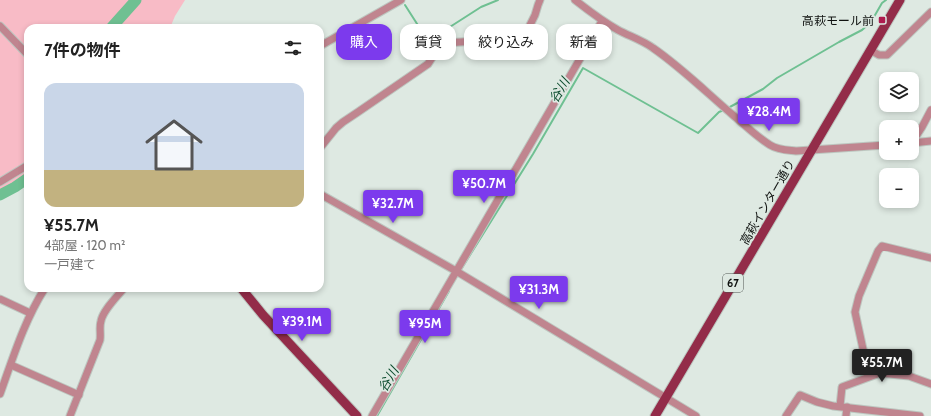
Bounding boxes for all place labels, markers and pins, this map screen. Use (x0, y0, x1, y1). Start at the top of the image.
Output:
place label: 高萩モール前 (802, 13, 874, 28)
marker: 高萩モール前 (877, 15, 887, 25)
pin: ¥28.4M (736, 98, 802, 132)
pin: ¥50.7M (451, 170, 517, 204)
pin: ¥32.7M (360, 190, 426, 224)
pin: ¥31.3M (506, 276, 572, 310)
pin: ¥39.1M (269, 308, 335, 342)
pin: ¥95M (401, 310, 449, 344)
pin: ¥55.7M (849, 349, 915, 383)

